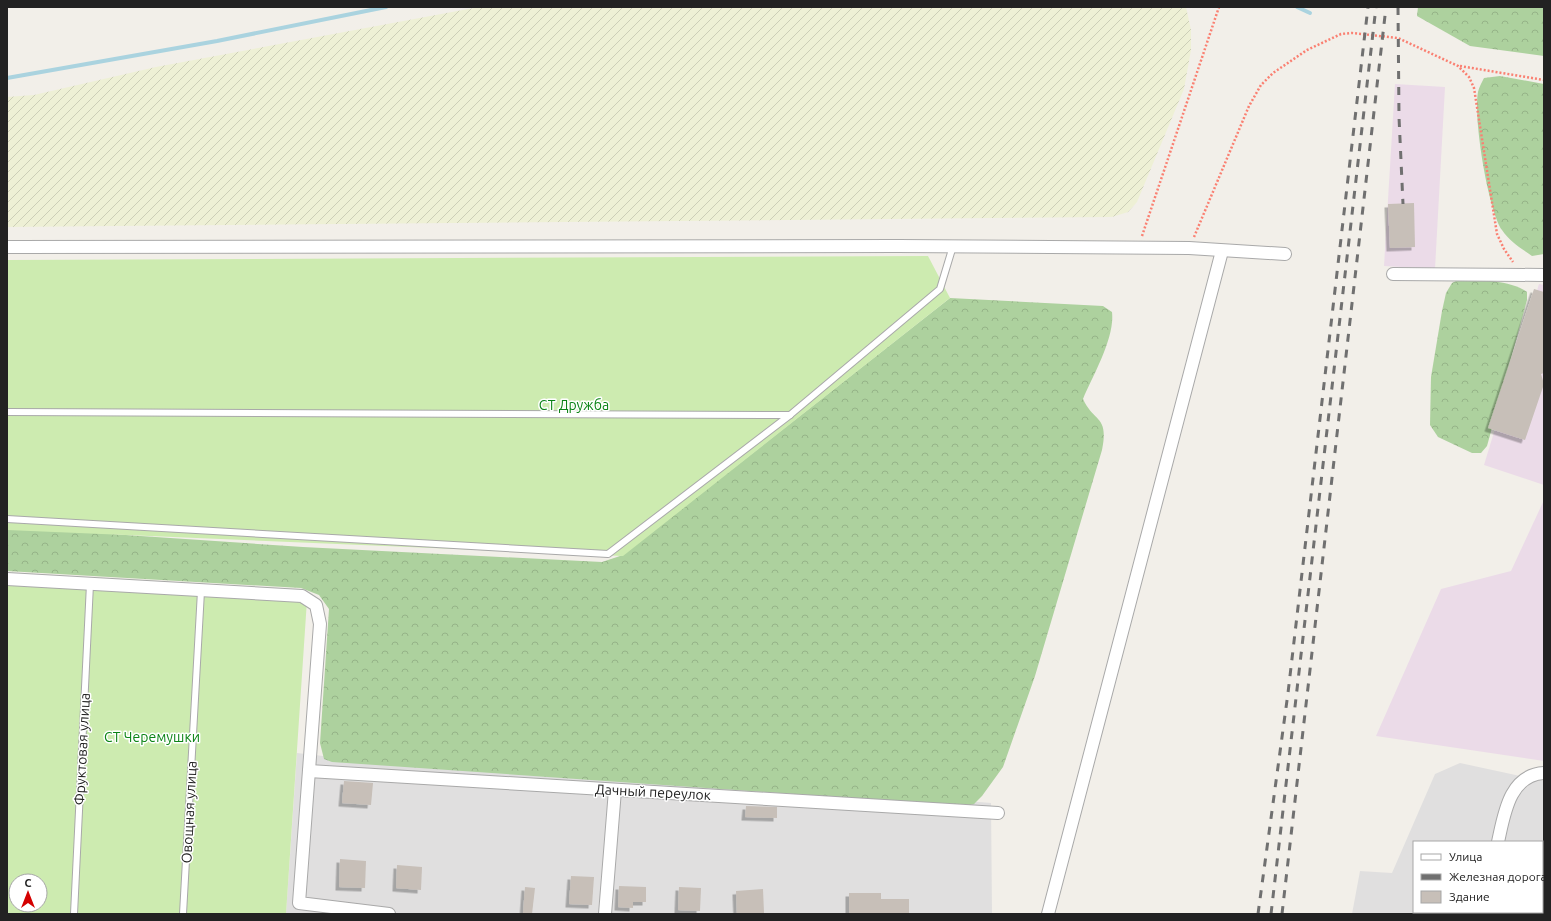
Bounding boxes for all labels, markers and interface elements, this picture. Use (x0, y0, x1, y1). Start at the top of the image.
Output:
park label: СТ Дружба (539, 397, 609, 413)
street label: Фруктовая улица (71, 692, 93, 806)
park label: СТ Черемушки (104, 729, 200, 745)
street label: Овощная улица (178, 760, 200, 864)
street label: Дачный переулок (595, 781, 711, 803)
legend (1413, 841, 1543, 913)
text: Улица (1449, 850, 1482, 863)
text: Железная дорога (1449, 870, 1547, 883)
north arrow (8, 873, 48, 913)
text: С (24, 877, 32, 889)
text: Здание (1449, 890, 1490, 903)

